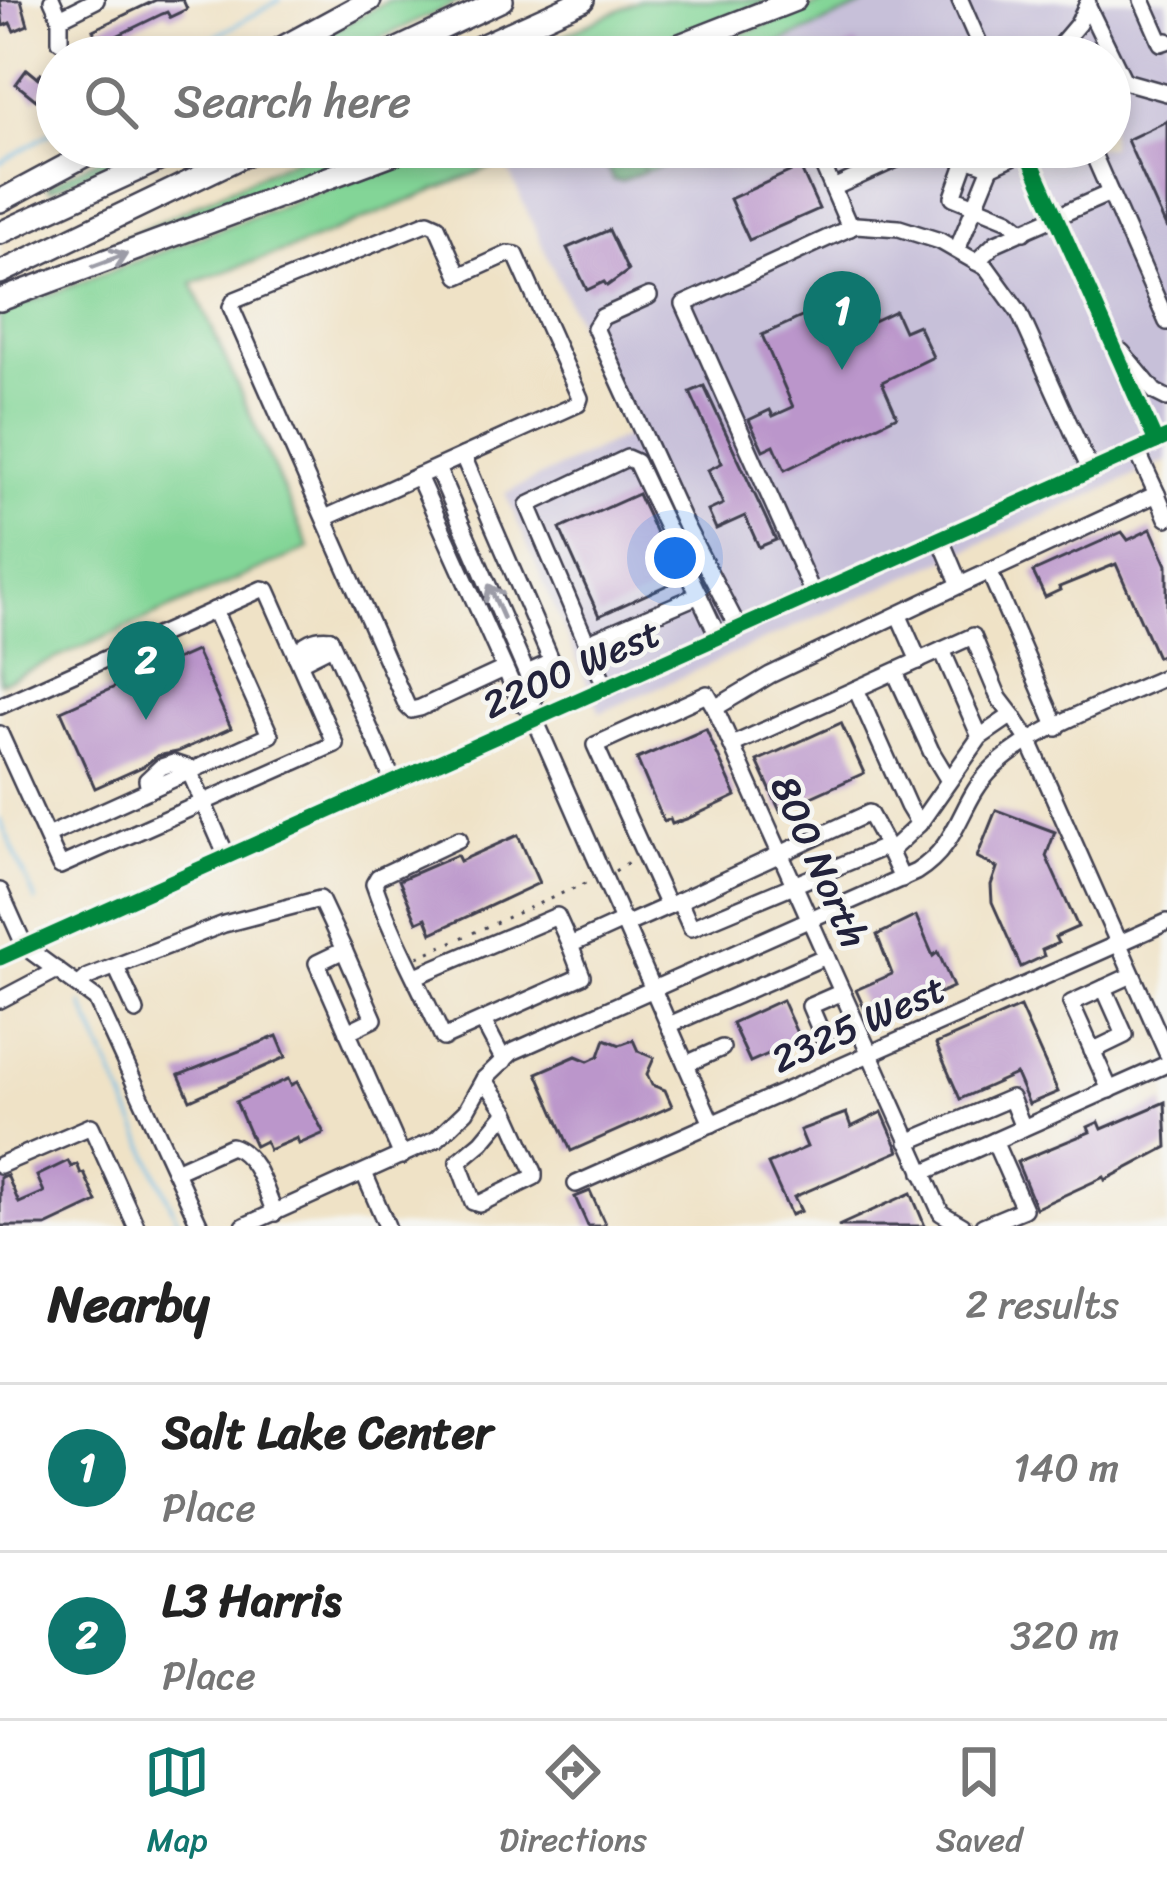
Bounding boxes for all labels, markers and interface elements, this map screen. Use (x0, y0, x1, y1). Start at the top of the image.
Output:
search box (36, 36, 1131, 168)
text: Search here (174, 62, 411, 142)
icon: search (78, 69, 144, 135)
one-way arrow (90, 247, 127, 269)
pin: 1 (803, 271, 881, 370)
your location (645, 528, 705, 588)
one-way arrow (483, 584, 505, 620)
street label: 2200 West (471, 598, 672, 739)
pin: 2 (107, 621, 185, 720)
street label: 800 North (751, 763, 888, 959)
street label: 2325 West (759, 954, 957, 1093)
text: Nearby (48, 1259, 209, 1349)
text: 2 results (965, 1270, 1119, 1339)
text: Salt Lake Center (162, 1393, 493, 1473)
text: 1 (79, 1433, 95, 1502)
text: 140 m (1013, 1433, 1119, 1502)
text: Place (162, 1473, 256, 1542)
text: L3 Harris (162, 1561, 341, 1641)
text: 2 (76, 1601, 98, 1670)
text: 320 m (1010, 1601, 1119, 1670)
text: Place (162, 1641, 256, 1710)
tab: Map (144, 1739, 210, 1869)
tab: Directions (499, 1739, 647, 1869)
tab: Saved (936, 1739, 1023, 1869)

